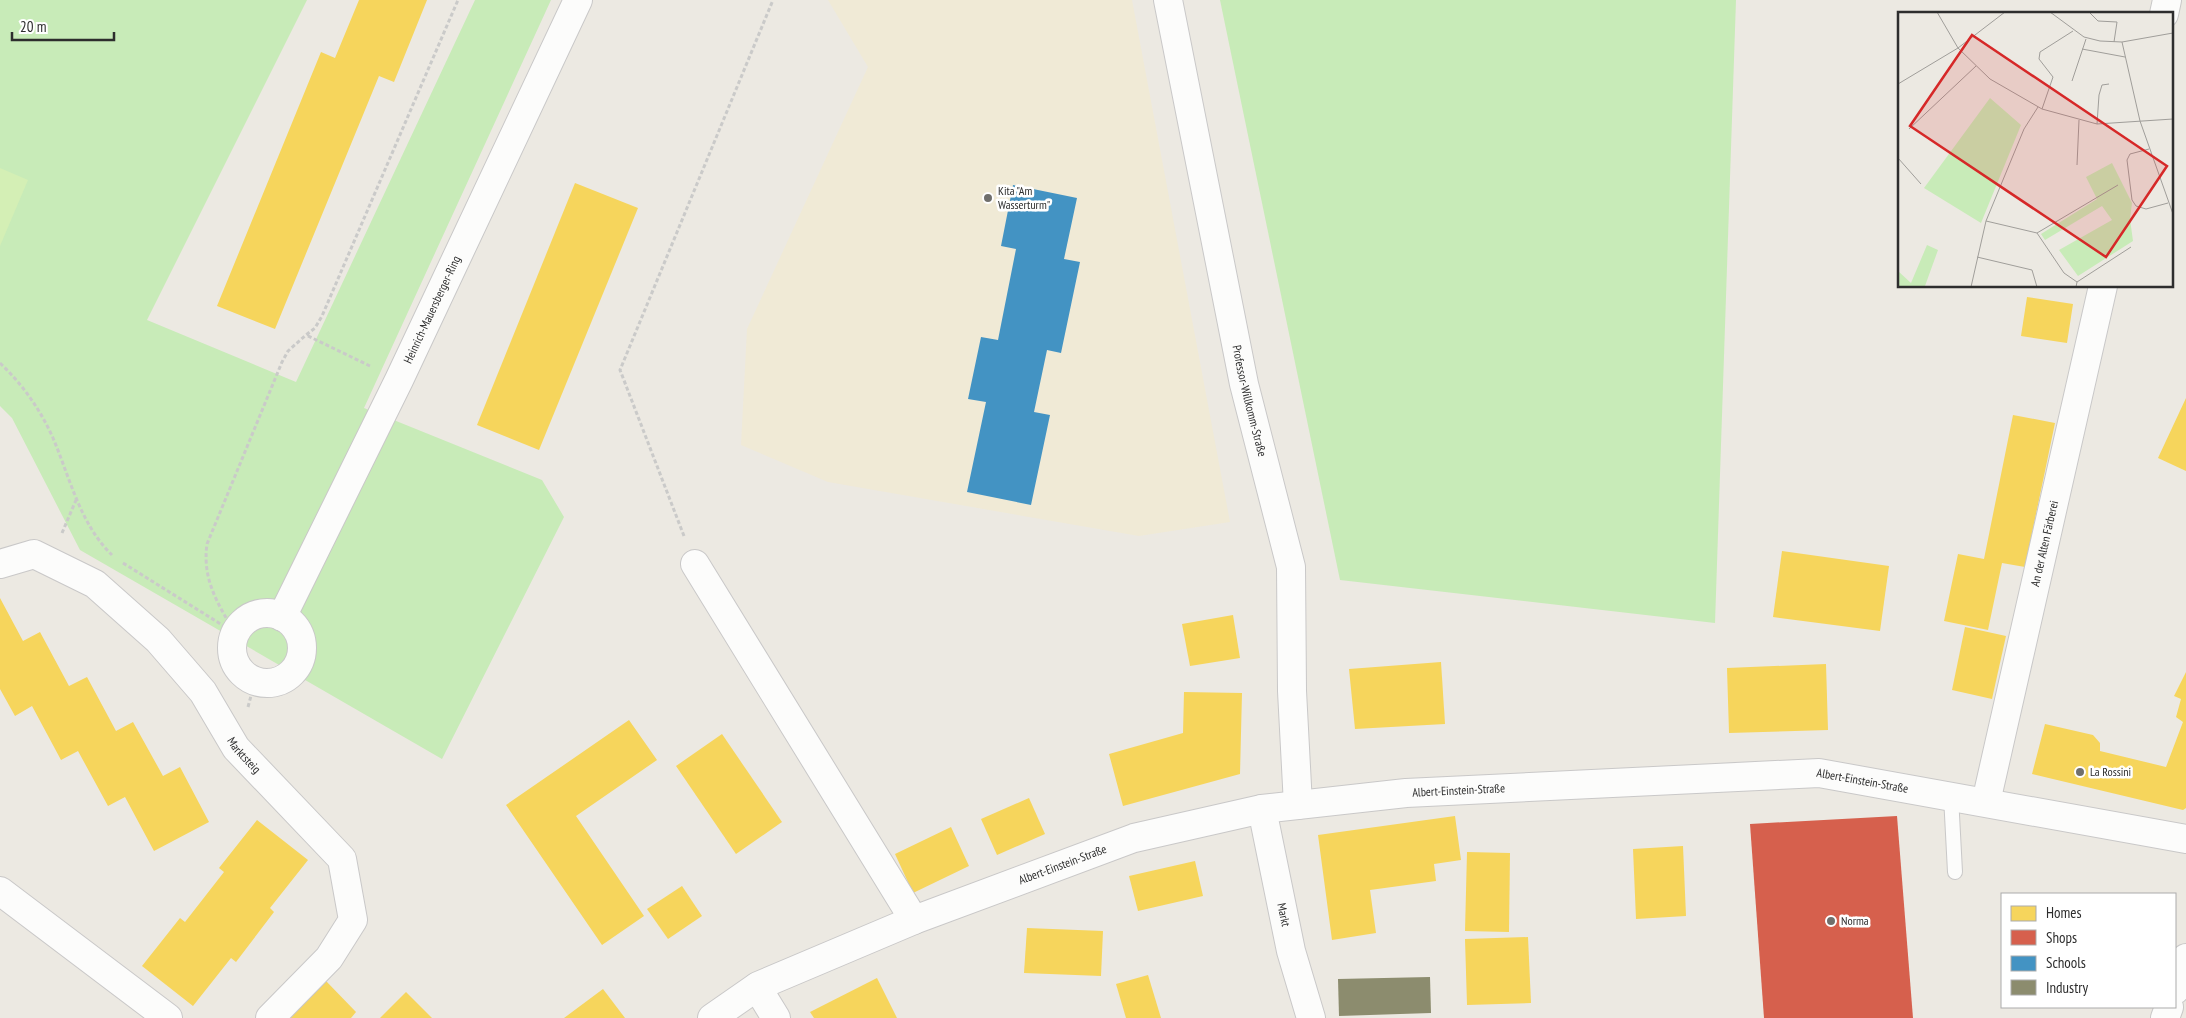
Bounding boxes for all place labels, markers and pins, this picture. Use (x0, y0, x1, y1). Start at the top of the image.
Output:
place label: Kita "Am Wasserturm" (998, 183, 1050, 212)
marker: Kita "Am Wasserturm" (982, 192, 994, 204)
place label: La Rossini (2090, 764, 2131, 779)
marker: La Rossini (2074, 766, 2086, 778)
place label: Norma (1841, 913, 1869, 928)
marker: Norma (1825, 915, 1837, 927)

